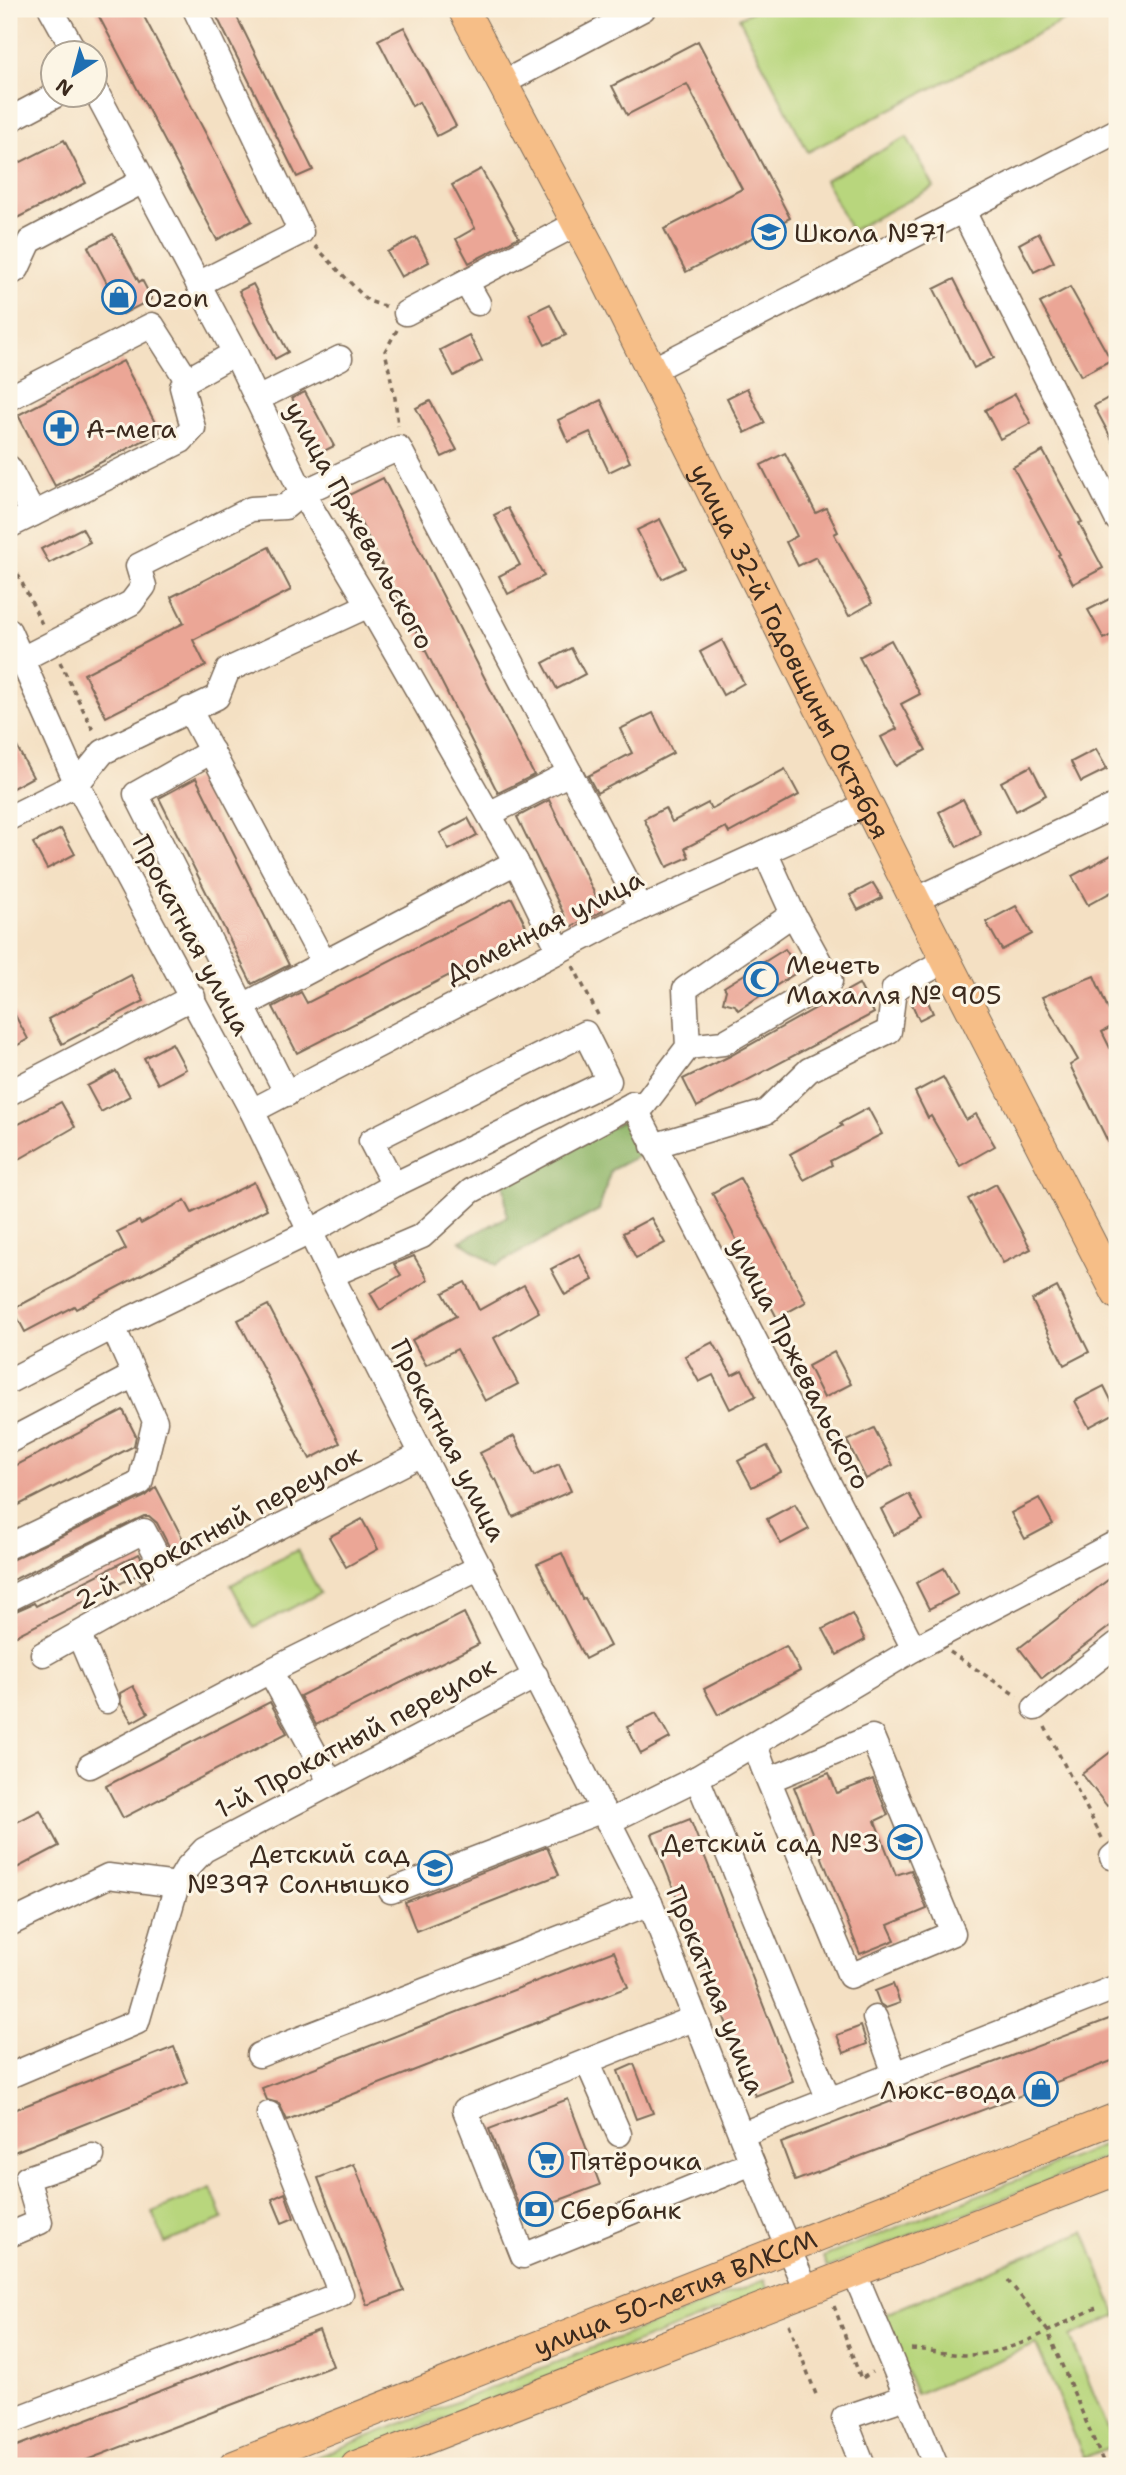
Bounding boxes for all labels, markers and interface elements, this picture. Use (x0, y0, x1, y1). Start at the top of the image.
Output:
north arrow (38, 38, 108, 108)
text: N (51, 73, 78, 102)
school or university icon: Школа №71 (750, 213, 788, 251)
place label: Школа №71 (794, 215, 946, 250)
shop icon: Ozon (100, 278, 138, 316)
place label: Ozon (144, 280, 209, 315)
street label: улица Пржевальского (277, 395, 443, 655)
pharmacy icon: А-мега (42, 409, 80, 447)
place label: А-мега (86, 411, 177, 446)
street label: улица 32-й Годовщины Октября (683, 457, 899, 845)
street label: Прокатная улица (124, 829, 260, 1041)
street label: Доменная улица (439, 861, 649, 991)
place label: Мечеть Махалля № 905 (786, 947, 1002, 1012)
mosque icon: Мечеть Махалля № 905 (742, 960, 780, 998)
street label: улица Пржевальского (721, 1231, 879, 1495)
street label: Прокатная улица (383, 1333, 515, 1547)
street label: 2-й Прокатный переулок (69, 1436, 367, 1617)
street label: 1-й Прокатный переулок (209, 1648, 502, 1826)
school or university icon: Детский сад №3 (886, 1823, 924, 1861)
place label: Детский сад №3 (661, 1825, 880, 1860)
place label: Детский сад №397 Солнышко (187, 1836, 411, 1901)
school or university icon: Детский сад №397 Солнышко (416, 1849, 454, 1887)
street label: Прокатная улица (658, 1880, 774, 2100)
shop icon: Люкс-вода (1022, 2070, 1060, 2108)
place label: Люкс-вода (880, 2072, 1016, 2107)
supermarket icon: Пятёрочка (527, 2141, 565, 2179)
place label: Пятёрочка (570, 2143, 702, 2178)
bank icon: Сбербанк (517, 2190, 555, 2228)
place label: Сбербанк (560, 2192, 682, 2227)
street label: улица 50-летия ВЛКСМ (528, 2221, 822, 2364)

